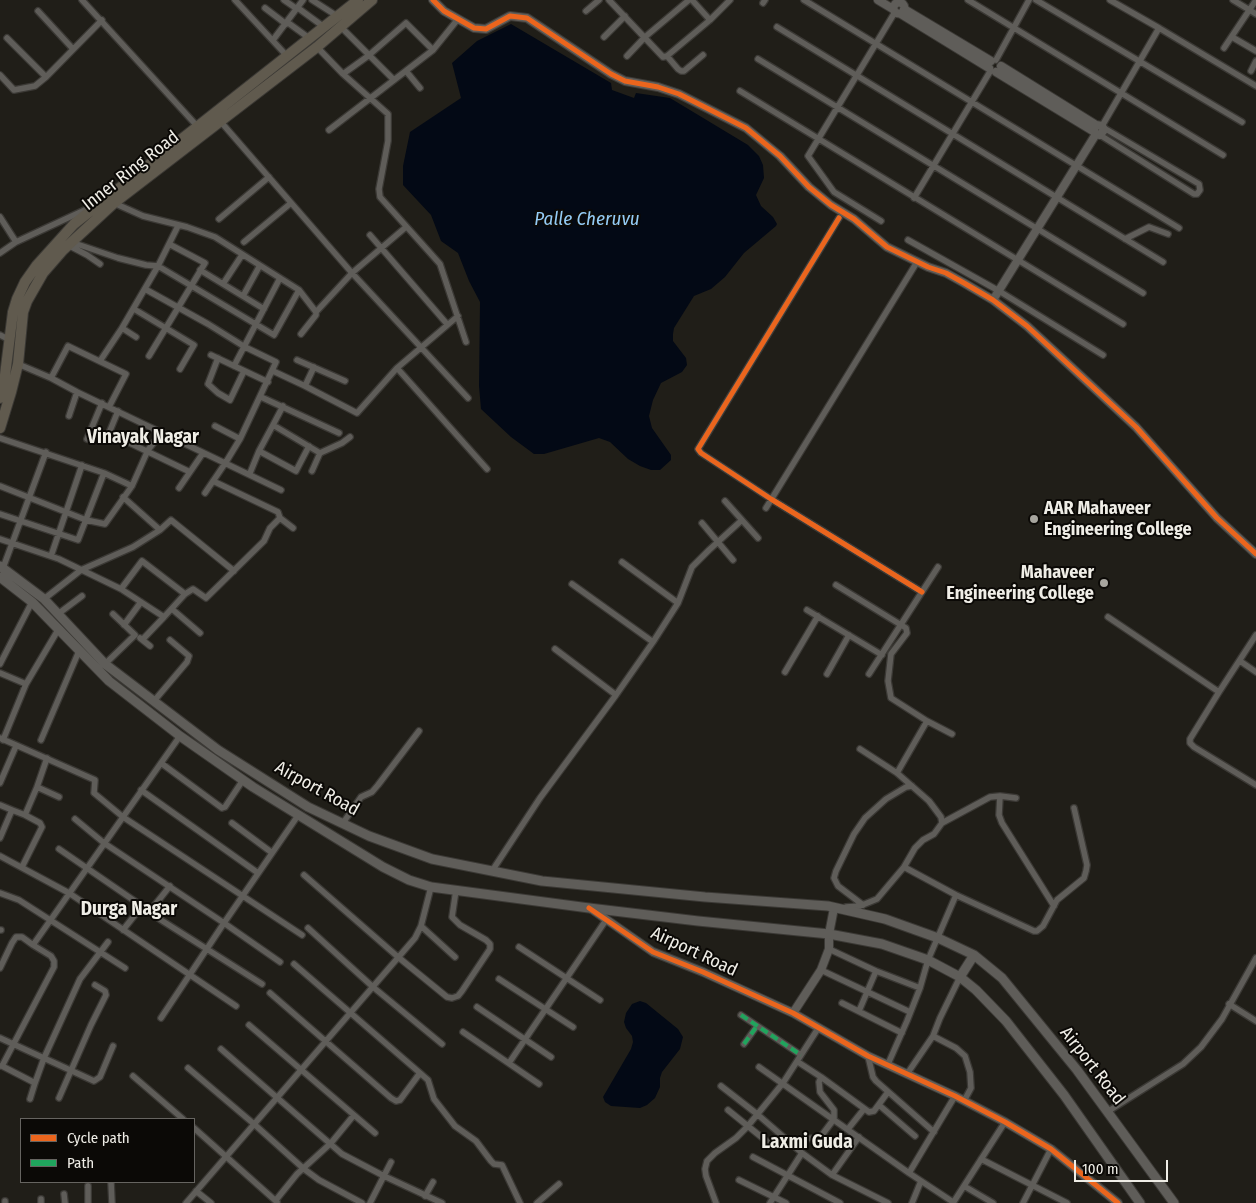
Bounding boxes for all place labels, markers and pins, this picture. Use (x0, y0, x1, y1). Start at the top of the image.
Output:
place label: AAR Mahaveer Engineering College (1044, 498, 1192, 540)
marker: AAR Mahaveer Engineering College (1028, 513, 1040, 525)
place label: Mahaveer Engineering College (946, 562, 1094, 604)
marker: Mahaveer Engineering College (1098, 577, 1110, 589)

